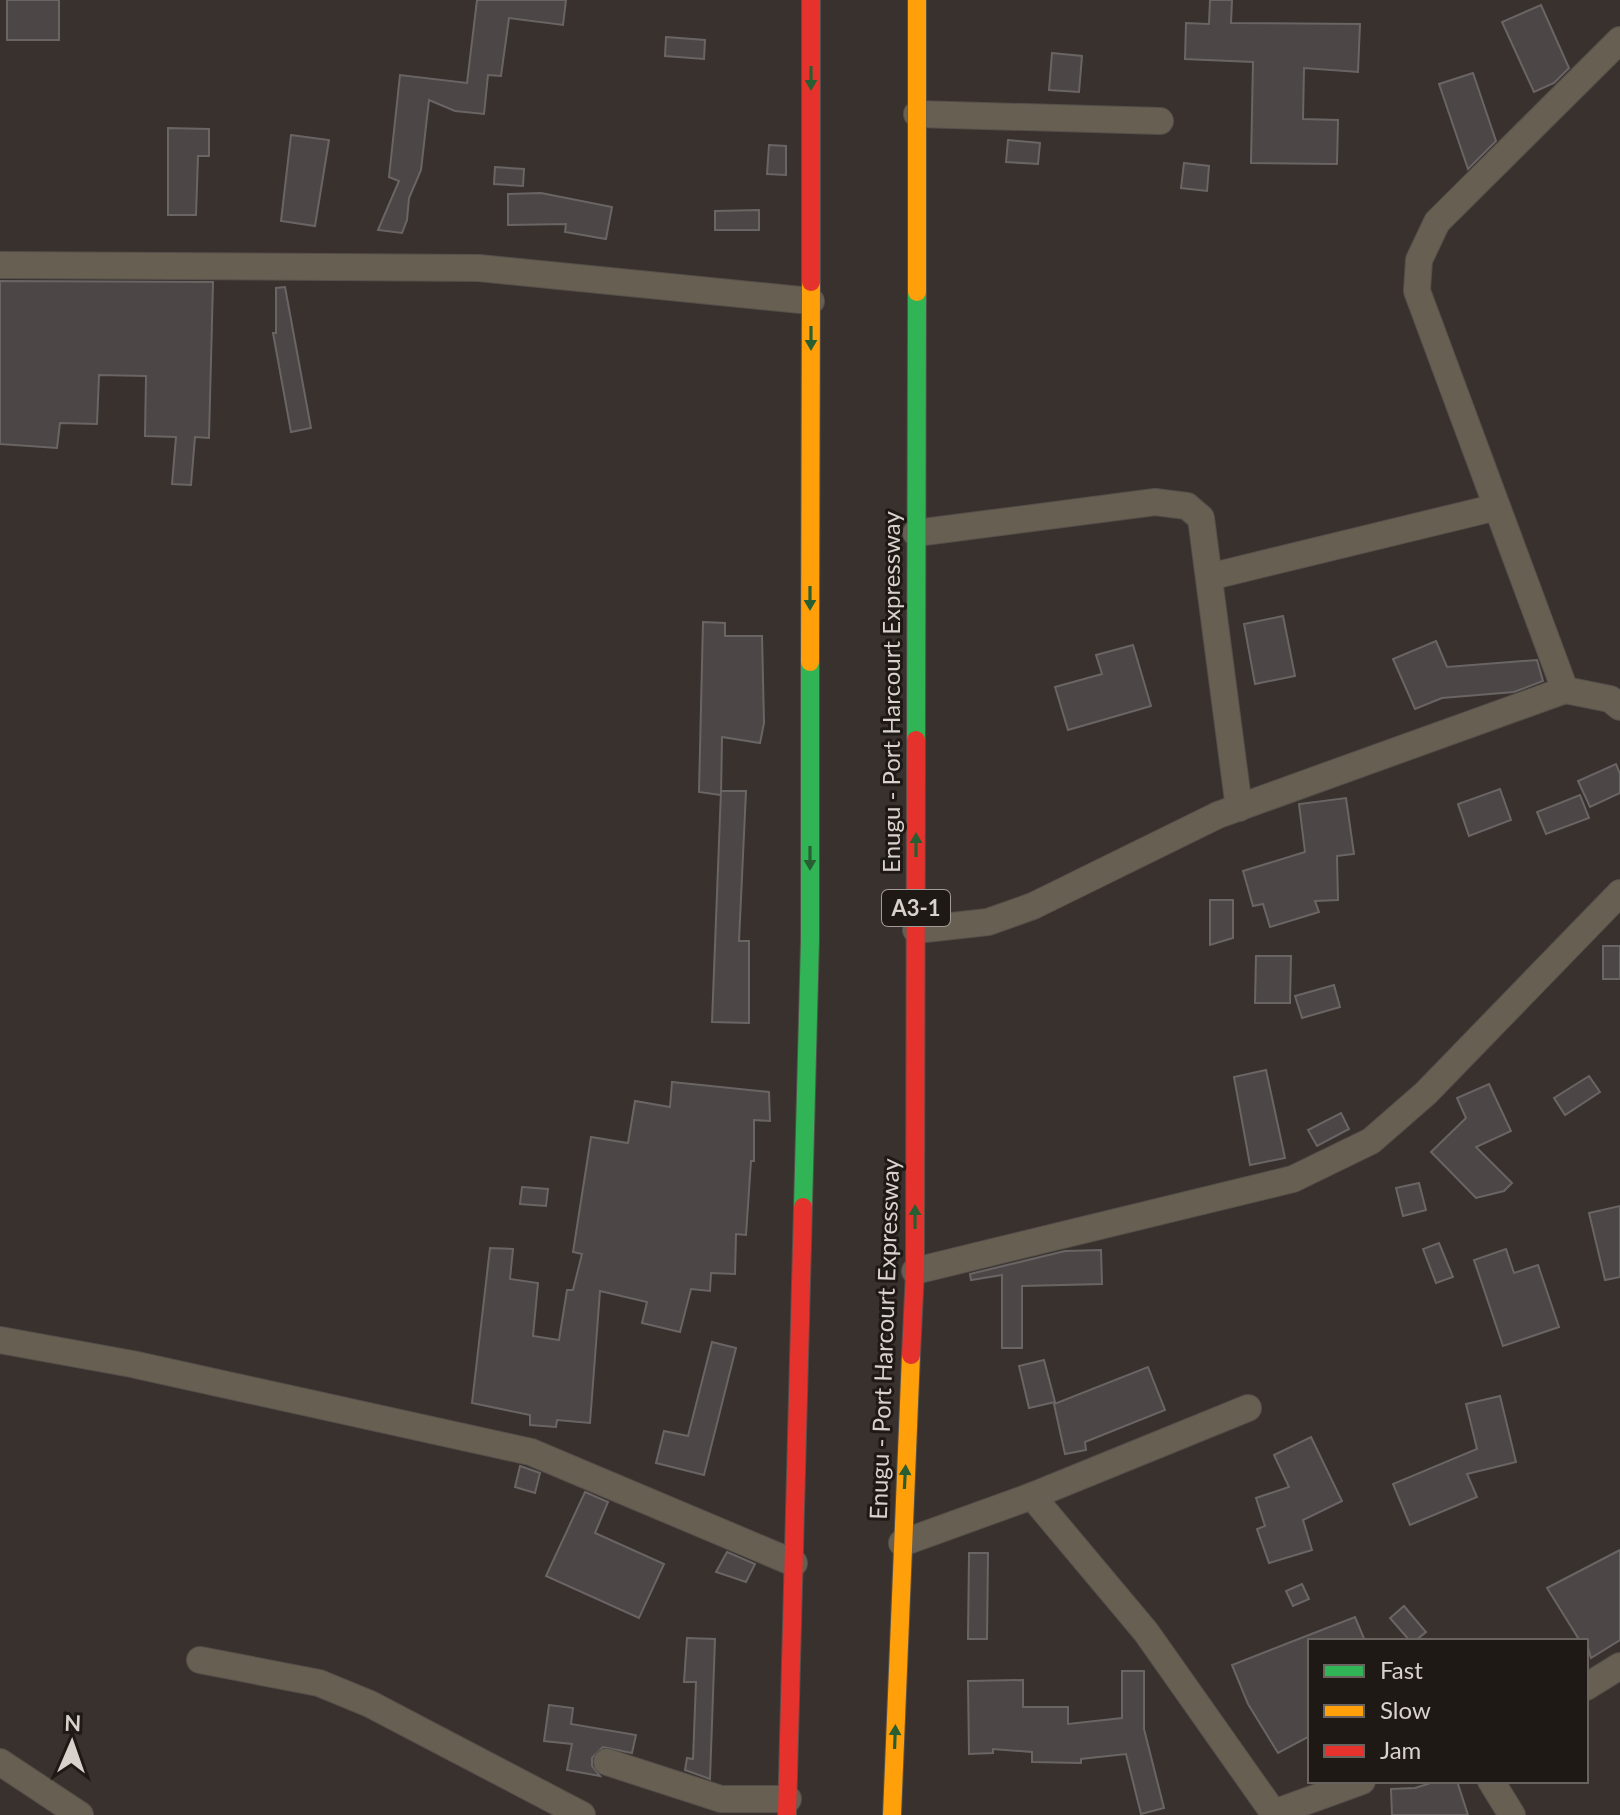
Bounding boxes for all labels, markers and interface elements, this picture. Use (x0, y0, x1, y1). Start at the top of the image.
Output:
one-way arrow (805, 66, 817, 91)
one-way arrow (805, 326, 817, 351)
street label: Enugu - Port Harcourt Expressway (876, 510, 905, 873)
one-way arrow (804, 586, 817, 611)
one-way arrow (910, 832, 922, 857)
one-way arrow (804, 846, 816, 871)
road number: A3-1 (882, 890, 950, 926)
street label: Enugu - Port Harcourt Expressway (863, 1157, 904, 1520)
one-way arrow (909, 1204, 921, 1229)
one-way arrow (899, 1464, 912, 1489)
legend (1308, 1639, 1588, 1783)
text: Fast (1380, 1655, 1423, 1684)
text: Slow (1380, 1695, 1431, 1724)
north arrow (32, 1703, 112, 1783)
text: N (64, 1709, 82, 1736)
one-way arrow (888, 1724, 901, 1749)
text: Jam (1380, 1735, 1421, 1764)

